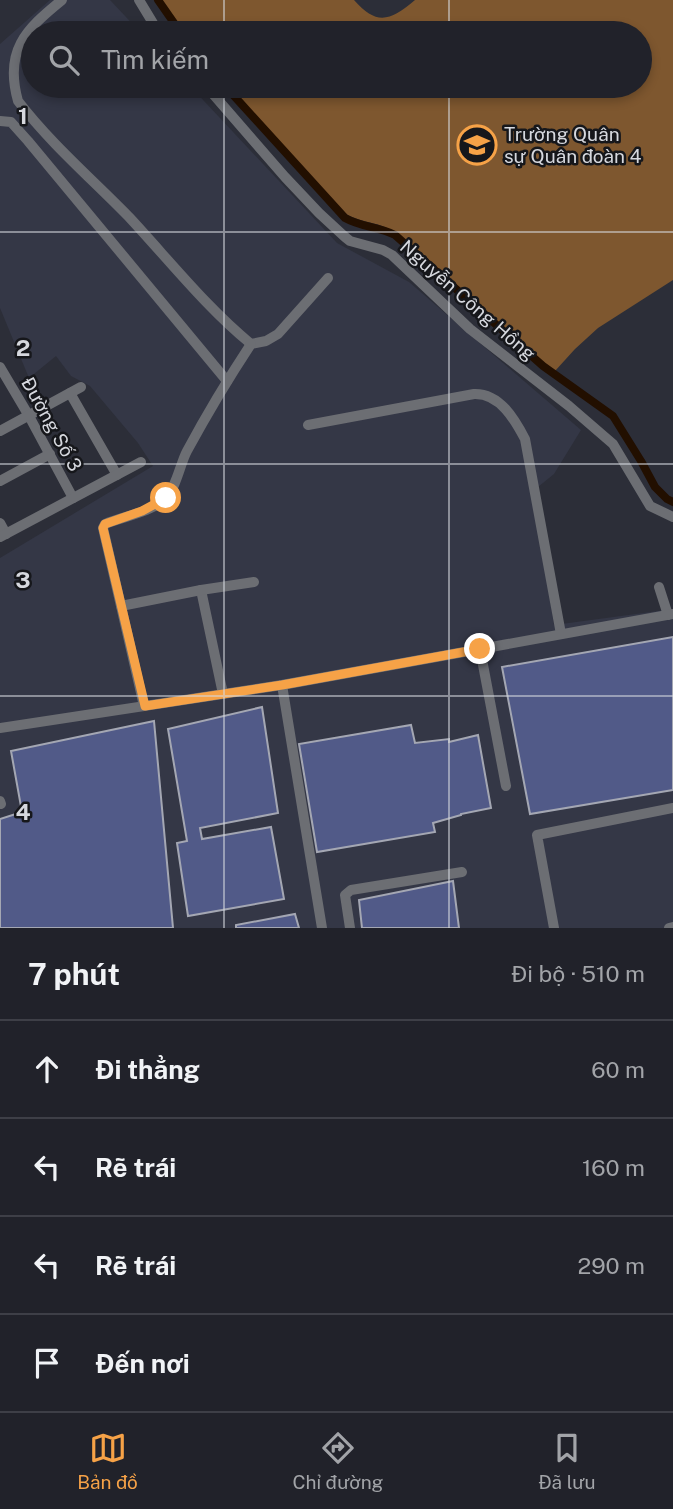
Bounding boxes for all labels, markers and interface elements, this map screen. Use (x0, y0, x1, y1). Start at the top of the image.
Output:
search box (21, 21, 652, 98)
icon: search (45, 41, 83, 79)
text: Tìm kiếm (101, 44, 209, 75)
text: 1 (18, 102, 28, 129)
place label: Trường Quân sự Quân đoàn 4 (504, 123, 641, 167)
school or university icon: Trường Quân sự Quân đoàn 4 (456, 124, 498, 166)
street label: Nguyễn Công Hồng (396, 235, 540, 365)
text: 2 (16, 334, 30, 361)
street label: Đường Số 3 (17, 373, 87, 475)
route start (150, 482, 181, 513)
text: 3 (15, 566, 31, 593)
route end (464, 633, 495, 664)
text: 4 (15, 798, 31, 825)
text: 7 phút (28, 956, 120, 992)
text: Đi bộ · 510 m (511, 960, 645, 987)
icon: ahead (28, 1050, 66, 1088)
text: Đi thẳng (95, 1054, 200, 1085)
text: 60 m (591, 1056, 645, 1083)
icon: left (28, 1148, 66, 1186)
text: Rẽ trái (95, 1152, 176, 1183)
text: 160 m (582, 1154, 645, 1181)
icon: left (28, 1246, 66, 1284)
text: Rẽ trái (95, 1250, 176, 1281)
text: 290 m (578, 1252, 645, 1279)
icon: arrive (28, 1344, 66, 1382)
text: Đến nơi (95, 1348, 190, 1379)
tab: Bản đồ (77, 1429, 138, 1493)
tab: Chỉ đường (293, 1429, 383, 1493)
tab: Đã lưu (538, 1429, 596, 1493)

